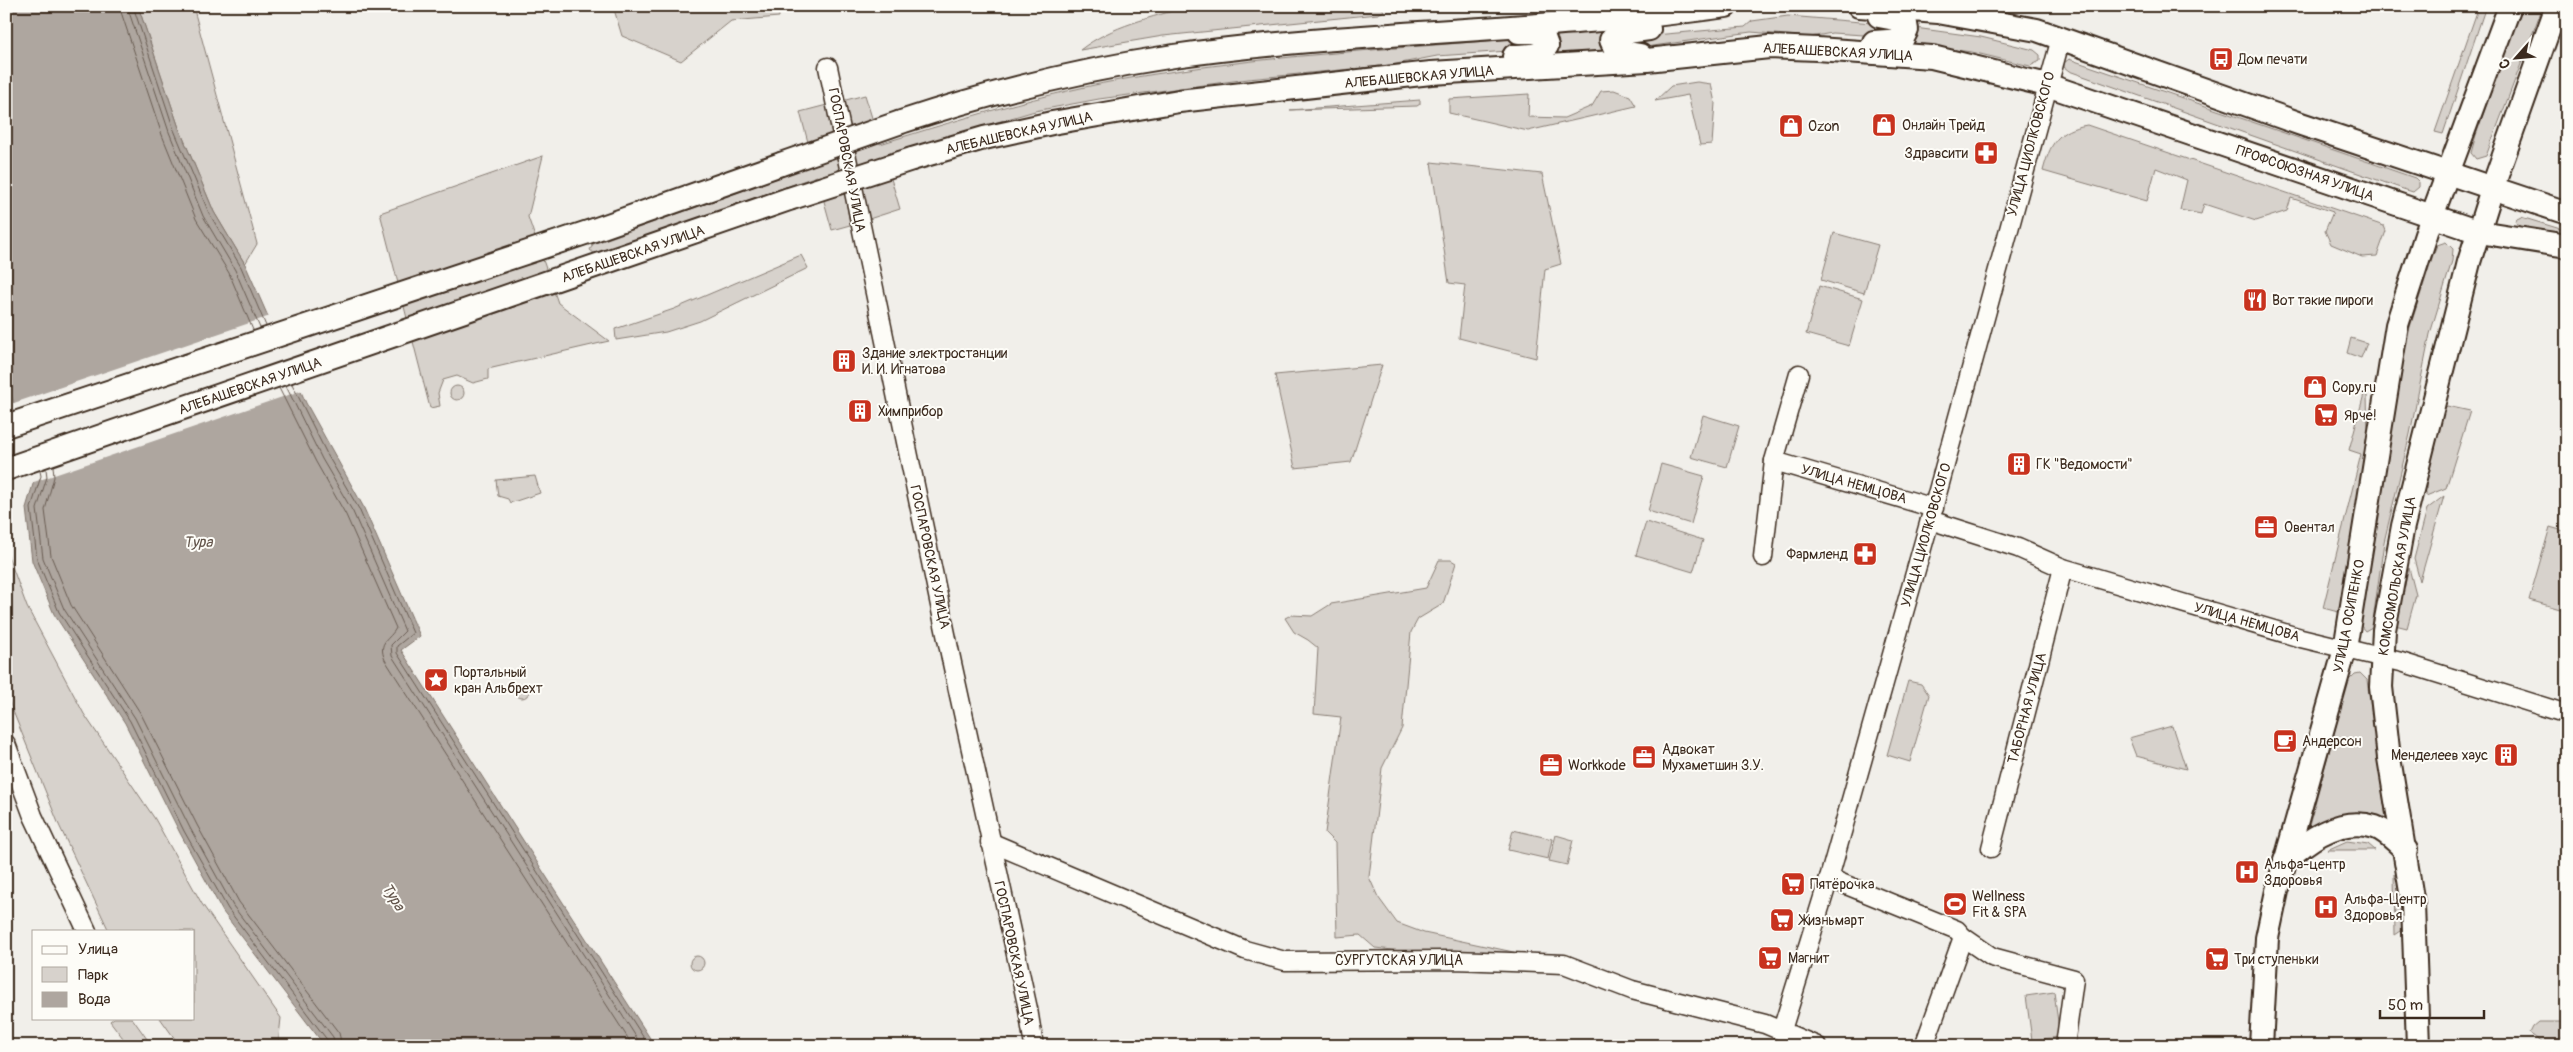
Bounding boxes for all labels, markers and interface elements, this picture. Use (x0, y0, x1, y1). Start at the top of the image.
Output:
north arrow (2490, 32, 2540, 82)
street label: АЛЕБАШЕВСКАЯ УЛИЦА (1763, 40, 1913, 64)
bus stop icon: Дом печати (2208, 46, 2234, 72)
place label: Дом печати (2237, 51, 2307, 68)
text: С (2495, 56, 2514, 71)
street label: АЛЕБАШЕВСКАЯ УЛИЦА (1344, 62, 1494, 92)
street label: УЛИЦА ЦИОЛКОВСКОГО (2004, 70, 2059, 218)
street label: ГОСПАРОВСКАЯ УЛИЦА (825, 86, 869, 234)
street label: АЛЕБАШЕВСКАЯ УЛИЦА (944, 108, 1094, 158)
shop icon: Онлайн Трейд (1871, 112, 1897, 138)
shop icon: Ozon (1778, 113, 1804, 139)
place label: Онлайн Трейд (1902, 117, 1985, 134)
place label: Ozon (1808, 118, 1840, 135)
pharmacy icon: Здравсити (1973, 140, 1999, 166)
street label: ПРОФСОЮЗНАЯ УЛИЦА (2234, 141, 2376, 205)
place label: Здравсити (1905, 145, 1968, 162)
street label: АЛЕБАШЕВСКАЯ УЛИЦА (559, 222, 707, 286)
restaurant icon: Вот такие пироги (2242, 287, 2268, 313)
place label: Вот такие пироги (2272, 292, 2373, 309)
place label: Здание электростанции И. И. Игнатова (862, 345, 1007, 378)
building icon: Здание электростанции И. И. Игнатова (831, 348, 857, 374)
street label: АЛЕБАШЕВСКАЯ УЛИЦА (176, 354, 324, 418)
shop icon: Copy.ru (2302, 374, 2328, 400)
place label: Copy.ru (2332, 379, 2376, 396)
building icon: Химприбор (847, 398, 873, 424)
supermarket icon: Ярче! (2313, 402, 2339, 428)
place label: Химприбор (878, 403, 943, 420)
place label: Ярче! (2344, 407, 2377, 424)
building icon: ГК "Ведомости" (2006, 451, 2032, 477)
place label: ГК "Ведомости" (2036, 456, 2133, 473)
street label: УЛИЦА НЕМЦОВА (1799, 461, 1909, 507)
street label: УЛИЦА ЦИОЛКОВСКОГО (1897, 461, 1955, 609)
street label: ГОСПАРОВСКАЯ УЛИЦА (906, 484, 954, 630)
street label: КОМСОМОЛЬСКАЯ УЛИЦА (2375, 495, 2419, 657)
office icon: Овентал (2253, 514, 2279, 540)
place label: Овентал (2284, 519, 2335, 536)
water label: Тура (184, 533, 213, 552)
pharmacy icon: Фармленд (1852, 541, 1878, 567)
place label: Фармленд (1787, 546, 1849, 563)
street label: УЛИЦА ОСИПЕНКО (2330, 558, 2368, 674)
street label: УЛИЦА НЕМЦОВА (2192, 599, 2302, 645)
street label: ТАБОРНАЯ УЛИЦА (2004, 651, 2050, 765)
place label: Портальный кран Альбрехт (454, 664, 543, 697)
place icon: Портальный кран Альбрехт (423, 667, 449, 693)
cafe icon: Андерсон (2272, 728, 2298, 754)
place label: Андерсон (2302, 733, 2362, 750)
place label: Адвокат Мухаметшин З.У. (1662, 741, 1764, 774)
building icon: Менделеев хаус (2493, 742, 2519, 768)
office icon: Адвокат Мухаметшин З.У. (1631, 744, 1657, 770)
place label: Менделеев хаус (2391, 747, 2488, 764)
office icon: Workkode (1538, 752, 1564, 778)
place label: Workkode (1568, 757, 1626, 774)
place label: Альфа-центр Здоровья (2264, 856, 2346, 889)
hospital icon: Альфа-центр Здоровья (2234, 859, 2260, 885)
supermarket icon: Пятёрочка (1780, 871, 1806, 897)
place label: Пятёрочка (1810, 876, 1874, 893)
water label: Тура (377, 880, 409, 915)
street label: ГОСПАРОВСКАЯ УЛИЦА (990, 880, 1038, 1026)
place label: Wellness Fit & SPA (1972, 888, 2027, 921)
sports icon: Wellness Fit & SPA (1942, 891, 1968, 917)
place label: Альфа-Центр Здоровья (2344, 891, 2427, 924)
hospital icon: Альфа-Центр Здоровья (2313, 894, 2339, 920)
supermarket icon: Жизньмарт (1769, 907, 1795, 933)
place label: Жизньмарт (1798, 912, 1864, 929)
legend (32, 930, 195, 1020)
text: Улица (78, 940, 118, 959)
supermarket icon: Магнит (1757, 945, 1783, 971)
supermarket icon: Три ступеньки (2204, 946, 2230, 972)
place label: Магнит (1788, 950, 1830, 967)
place label: Три ступеньки (2234, 951, 2318, 968)
street label: СУРГУТСКАЯ УЛИЦА (1335, 952, 1463, 969)
text: Парк (78, 966, 109, 985)
scale bar (2380, 987, 2484, 1019)
text: Вода (78, 990, 111, 1009)
text: 50 m (2388, 996, 2423, 1015)

